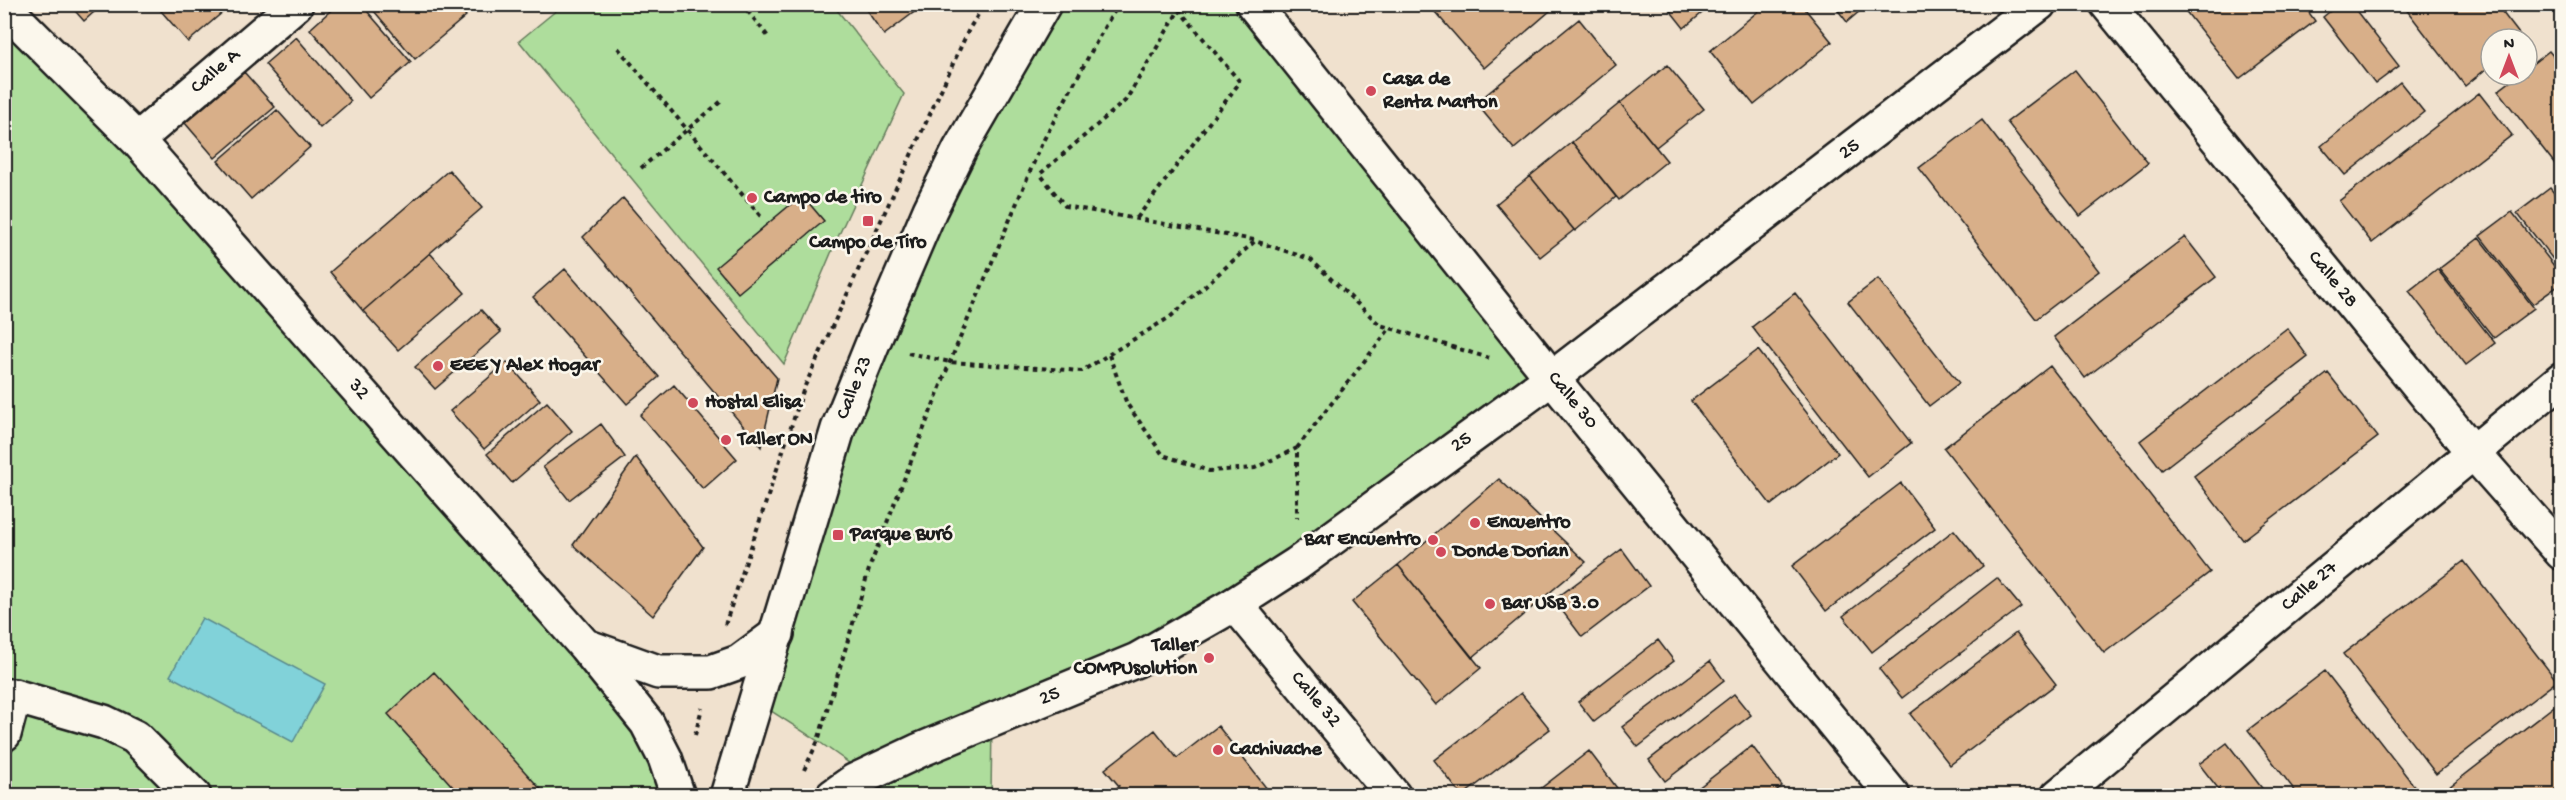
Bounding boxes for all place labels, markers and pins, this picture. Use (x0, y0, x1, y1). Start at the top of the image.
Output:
place label: Casa de Renta Marton (1382, 69, 1498, 115)
marker: Casa de Renta Marton (1364, 84, 1378, 98)
place label: Campo de tiro (763, 187, 882, 210)
marker: Campo de tiro (745, 191, 759, 205)
marker: Campo de Tiro (861, 214, 875, 228)
place label: Campo de Tiro (808, 232, 927, 255)
place label: EEE Y Alex Hogar (450, 355, 601, 378)
marker: EEE Y Alex Hogar (431, 359, 445, 373)
place label: Hostal Elisa (705, 392, 803, 415)
marker: Hostal Elisa (686, 396, 700, 410)
place label: Taller ON (736, 429, 813, 452)
marker: Taller ON (719, 433, 733, 447)
place label: Encuentro (1487, 512, 1571, 535)
marker: Encuentro (1468, 516, 1482, 530)
place label: Parque Buró (849, 524, 953, 547)
marker: Parque Buró (831, 528, 845, 542)
place label: Bar Encuentro (1303, 529, 1422, 552)
marker: Bar Encuentro (1426, 533, 1440, 547)
place label: Donde Dorian (1451, 541, 1569, 564)
marker: Donde Dorian (1434, 545, 1448, 559)
place label: Bar USB 3.0 (1501, 593, 1600, 616)
marker: Bar USB 3.0 (1483, 597, 1497, 611)
place label: Taller COMPUsolution (1073, 635, 1199, 681)
marker: Taller COMPUsolution (1202, 651, 1216, 665)
place label: Cachivache (1229, 739, 1322, 762)
marker: Cachivache (1211, 743, 1225, 757)

